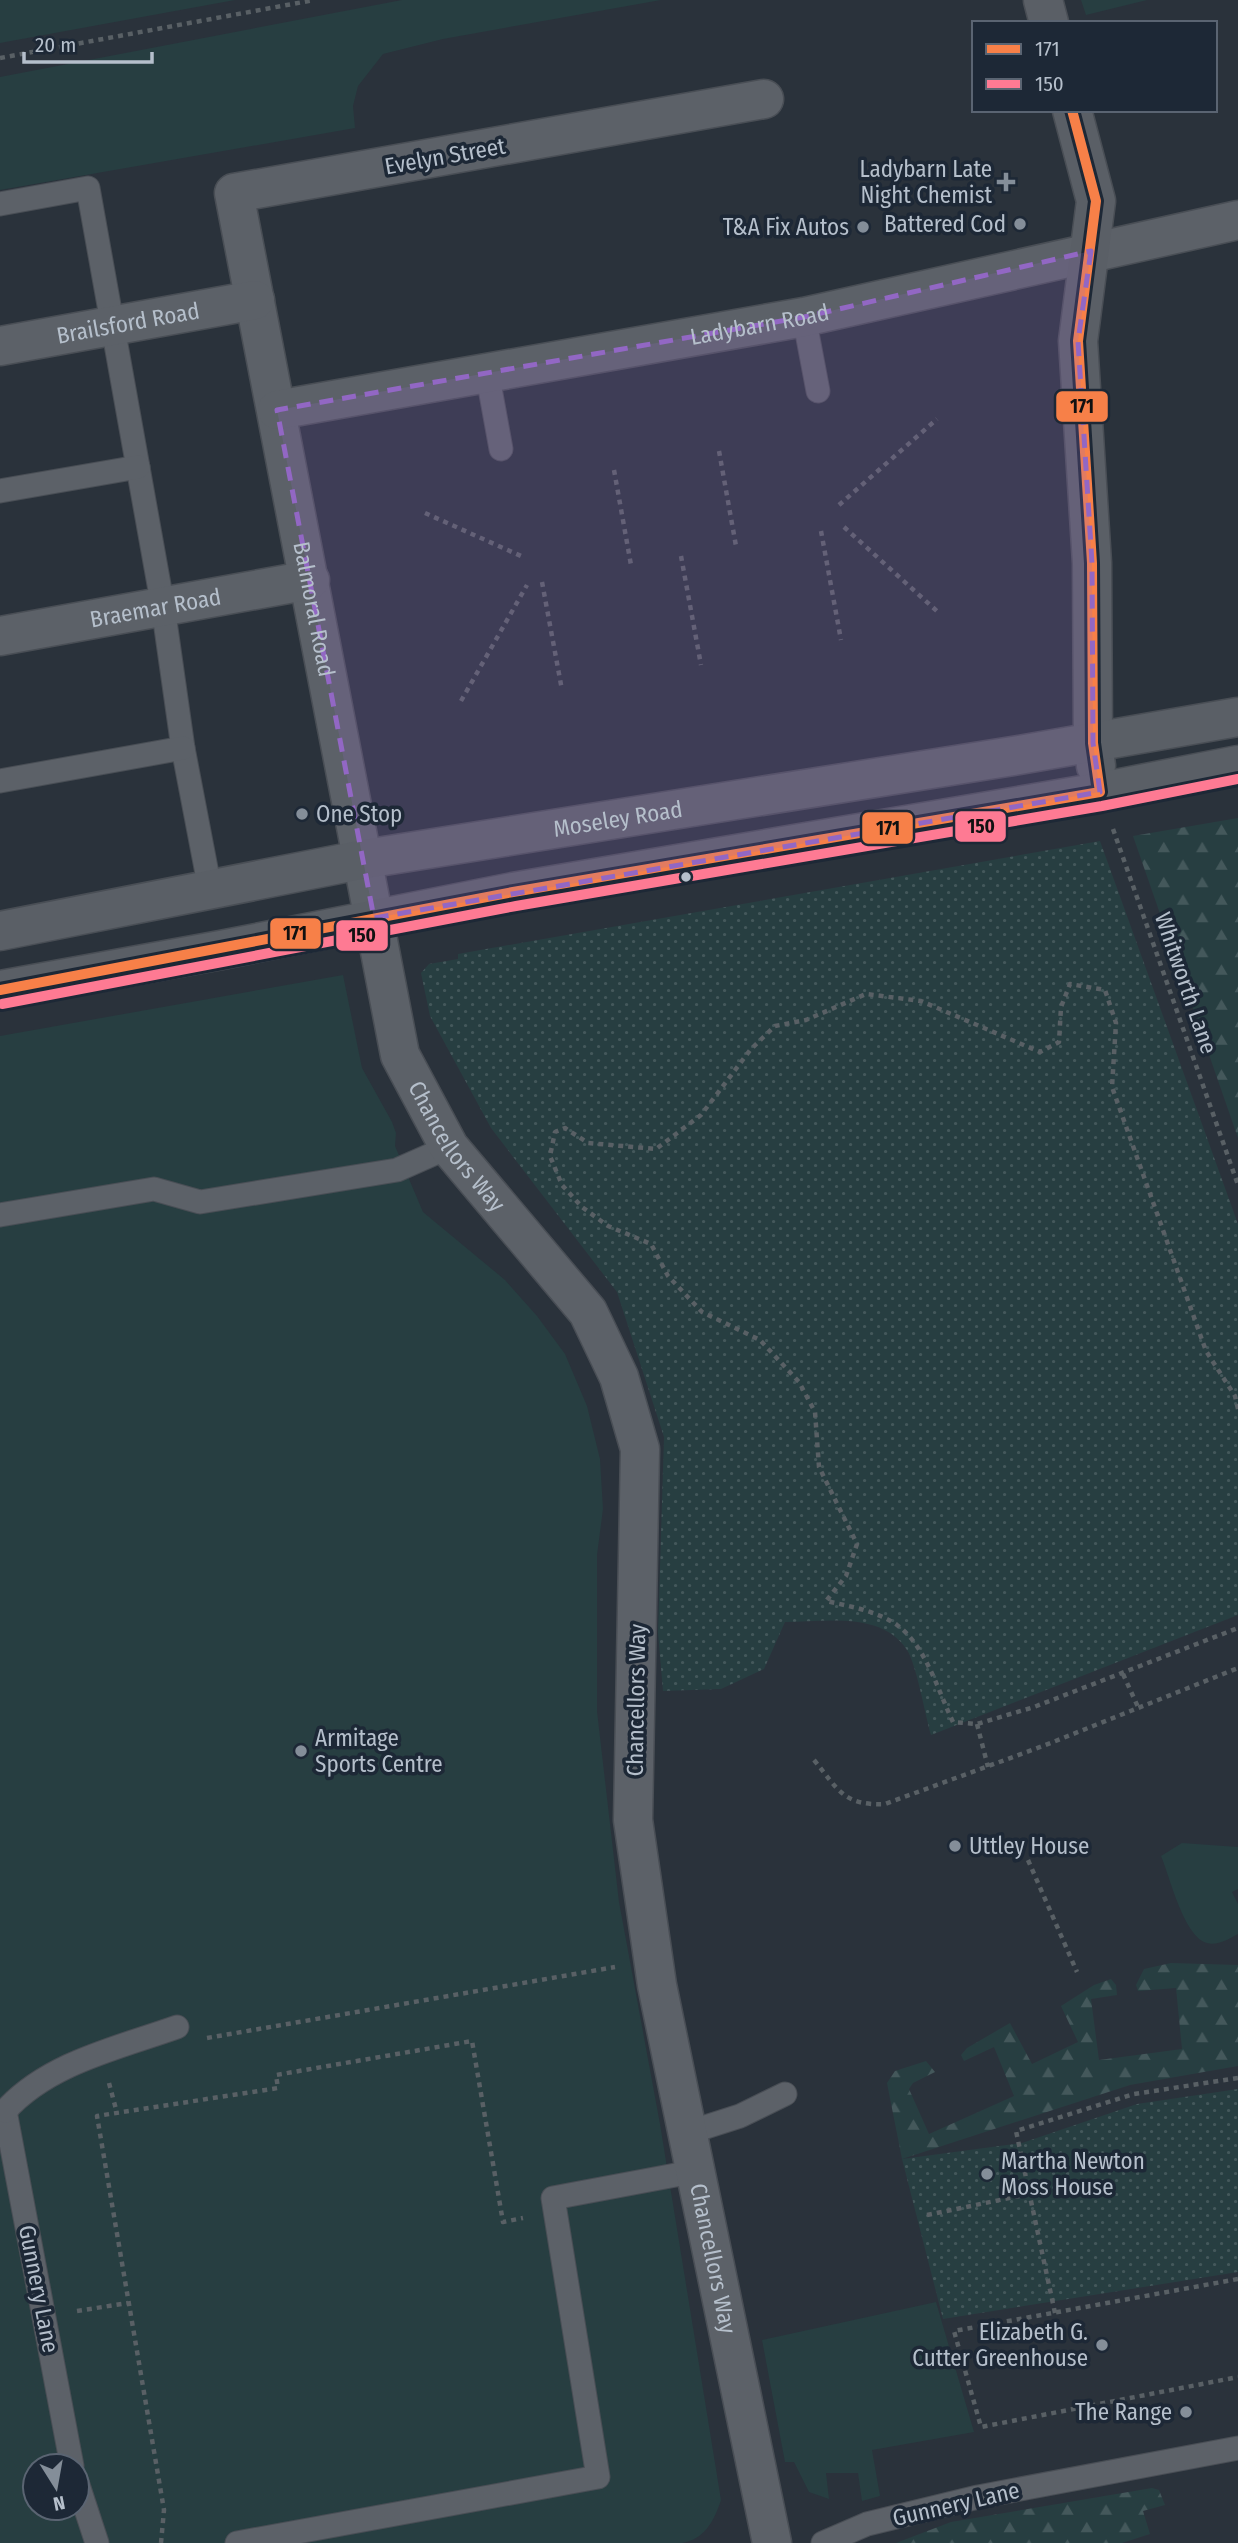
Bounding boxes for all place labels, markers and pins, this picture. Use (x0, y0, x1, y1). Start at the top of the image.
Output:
place label: Ladybarn Late Night Chemist (859, 155, 992, 209)
marker: Ladybarn Late Night Chemist (998, 174, 1014, 190)
place label: Battered Cod (884, 210, 1006, 238)
place label: T&A Fix Autos (723, 213, 849, 241)
marker: Battered Cod (1012, 216, 1028, 232)
marker: T&A Fix Autos (855, 219, 871, 235)
place label: One Stop (316, 800, 402, 828)
marker: One Stop (294, 806, 310, 822)
unlabelled marker (679, 870, 693, 884)
place label: Armitage Sports Centre (315, 1724, 443, 1778)
marker: Armitage Sports Centre (293, 1743, 309, 1759)
place label: Uttley House (969, 1832, 1089, 1860)
marker: Uttley House (947, 1838, 963, 1854)
place label: Martha Newton Moss House (1001, 2147, 1145, 2201)
marker: Martha Newton Moss House (979, 2166, 995, 2182)
place label: Elizabeth G. Cutter Greenhouse (912, 2318, 1088, 2372)
marker: Elizabeth G. Cutter Greenhouse (1094, 2337, 1110, 2353)
place label: The Range (1075, 2398, 1172, 2426)
marker: The Range (1178, 2404, 1194, 2420)

